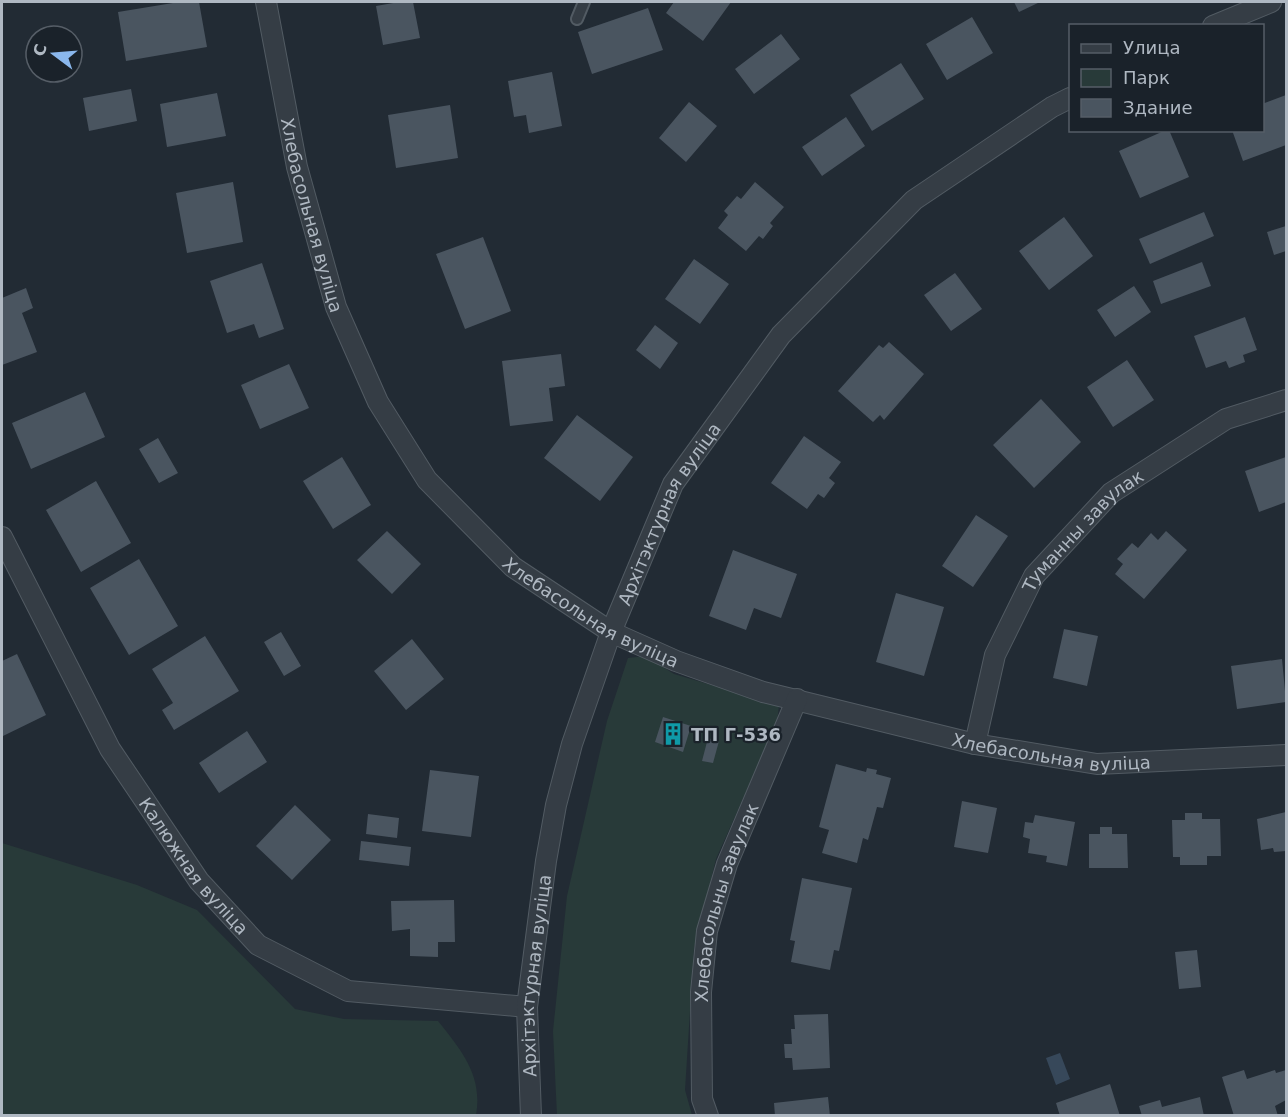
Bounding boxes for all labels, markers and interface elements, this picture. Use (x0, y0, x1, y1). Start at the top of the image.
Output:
north arrow (24, 24, 84, 84)
legend (1069, 24, 1264, 132)
text: Улица (1123, 37, 1180, 58)
text: С (29, 42, 51, 58)
text: Парк (1123, 67, 1170, 88)
text: Здание (1123, 97, 1193, 118)
street label: Хлебасольная вуліца (277, 116, 347, 315)
street label: Архітэктурная вуліца (613, 418, 725, 608)
street label: Туманны завулак (1017, 465, 1147, 596)
street label: Хлебасольная вуліца (499, 553, 682, 671)
building icon: ТП Г-536 (660, 721, 686, 747)
place label: ТП Г-536 (691, 724, 781, 745)
street label: Хлебасольная вуліца (950, 728, 1151, 775)
street label: Калюжная вуліца (135, 793, 253, 938)
street label: Хлебасольны завулак (690, 800, 762, 1003)
street label: Архітэктурная вуліца (516, 873, 555, 1077)

